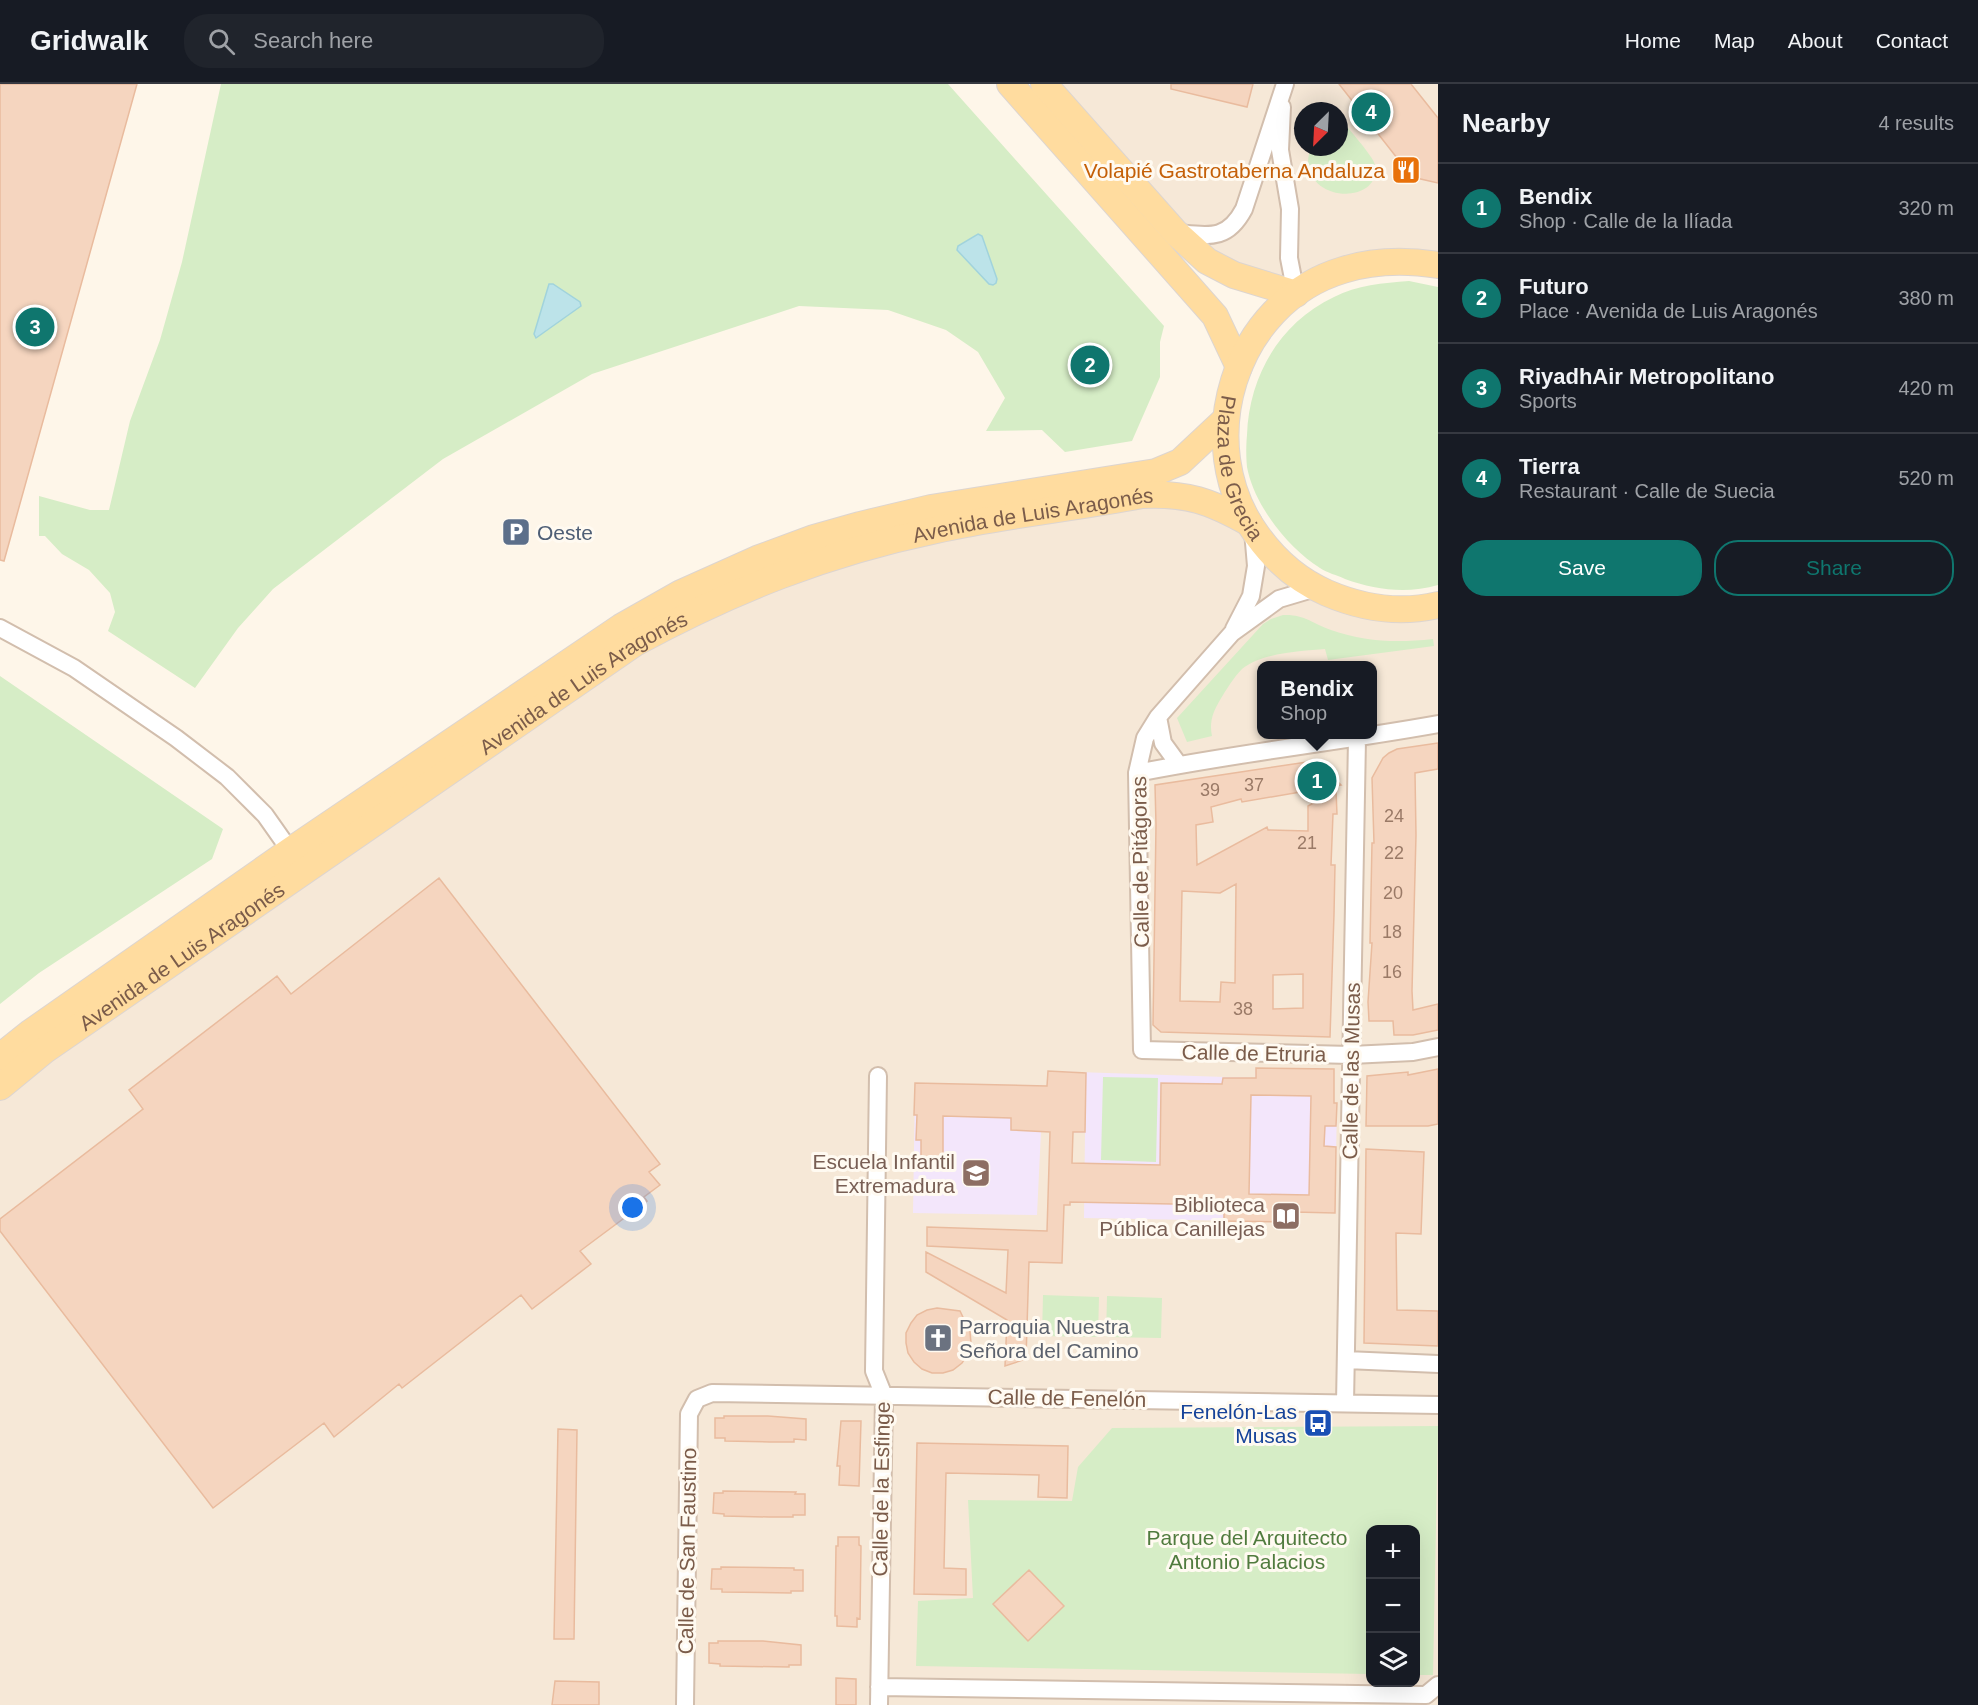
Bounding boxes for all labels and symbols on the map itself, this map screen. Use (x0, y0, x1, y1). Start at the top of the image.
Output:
pin: 4 (1352, 90, 1390, 135)
north arrow (1294, 102, 1348, 156)
restaurant icon: Volapié Gastrotaberna Andaluza (1390, 154, 1422, 186)
place label: Volapié Gastrotaberna Andaluza (1084, 159, 1385, 182)
pin: 3 (15, 304, 54, 350)
pin: 2 (1070, 342, 1110, 388)
street label: Plaza de Grecia (1214, 394, 1269, 545)
street label: Avenida de Luis Aragonés (910, 483, 1154, 546)
parking icon: Oeste (500, 516, 532, 548)
place label: Oeste (537, 521, 593, 544)
street label: Avenida de Luis Aragonés (475, 607, 691, 759)
pin: 1 (1298, 758, 1336, 804)
house number: 37 (1244, 775, 1264, 795)
street label: Calle de Pitágoras (1127, 776, 1153, 948)
house number: 39 (1200, 780, 1220, 800)
house number: 24 (1384, 806, 1404, 826)
house number: 21 (1297, 833, 1317, 853)
house number: 22 (1384, 843, 1404, 863)
street label: Avenida de Luis Aragonés (75, 877, 288, 1035)
house number: 20 (1383, 883, 1403, 903)
house number: 18 (1382, 922, 1402, 942)
house number: 16 (1382, 962, 1402, 982)
street label: Calle de las Musas (1338, 982, 1364, 1160)
house number: 38 (1233, 999, 1253, 1019)
street label: Calle de Etruria (1181, 1040, 1327, 1066)
place label: Escuela Infantil Extremadura (813, 1150, 955, 1197)
school or university icon: Escuela Infantil Extremadura (960, 1157, 992, 1189)
your location (618, 1193, 647, 1222)
place label: Biblioteca Pública Canillejas (1099, 1193, 1265, 1240)
library icon: Biblioteca Pública Canillejas (1270, 1200, 1302, 1232)
place label: Parroquia Nuestra Señora del Camino (959, 1315, 1139, 1362)
church icon: Parroquia Nuestra Señora del Camino (922, 1322, 954, 1354)
street label: Calle de Fenelón (987, 1385, 1147, 1411)
place label: Fenelón-Las Musas (1180, 1400, 1297, 1447)
street label: Calle de la Esfinge (868, 1401, 894, 1577)
bus stop icon: Fenelón-Las Musas (1302, 1407, 1334, 1439)
street label: Calle de San Faustino (674, 1447, 700, 1655)
park label: Parque del Arquitecto Antonio Palacios (1147, 1526, 1347, 1573)

